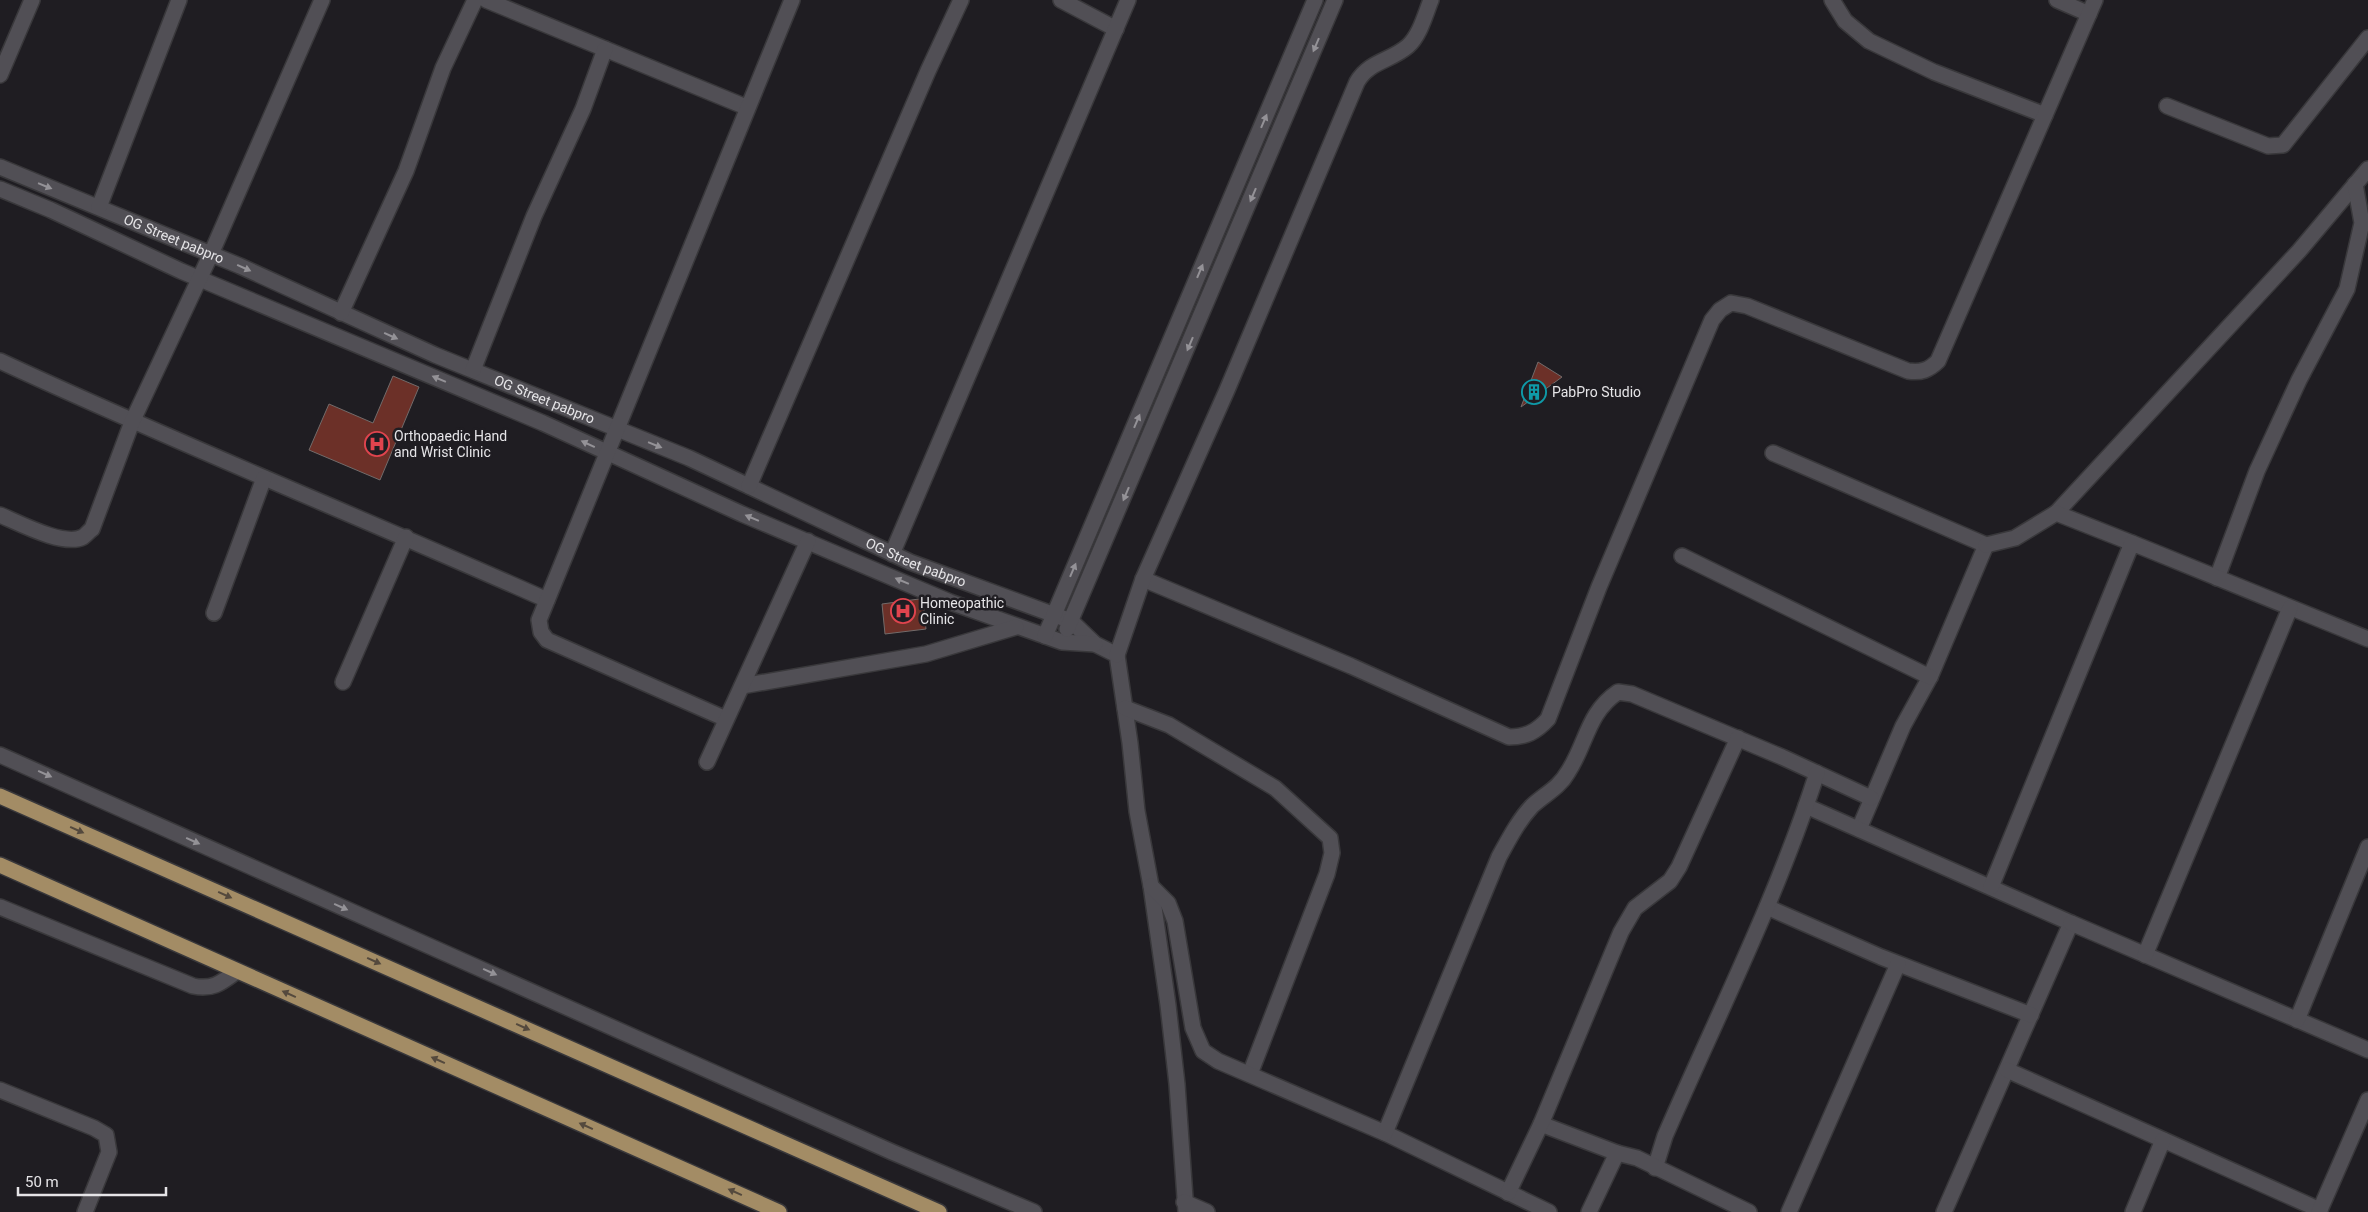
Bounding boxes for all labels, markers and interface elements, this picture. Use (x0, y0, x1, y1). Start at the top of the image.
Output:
one-way arrow (1312, 38, 1320, 52)
one-way arrow (1260, 114, 1268, 128)
one-way arrow (38, 182, 53, 190)
one-way arrow (1249, 187, 1256, 202)
street label: OG Street pabpro (121, 211, 226, 266)
one-way arrow (237, 264, 251, 272)
one-way arrow (1197, 264, 1205, 278)
one-way arrow (384, 332, 398, 340)
one-way arrow (1185, 337, 1193, 351)
street label: OG Street pabpro (492, 372, 597, 427)
one-way arrow (432, 374, 446, 382)
building icon: PabPro Studio (1521, 379, 1547, 405)
place label: PabPro Studio (1552, 384, 1641, 400)
one-way arrow (1133, 414, 1141, 428)
place label: Orthopaedic Hand and Wrist Clinic (394, 428, 507, 460)
hospital icon: Orthopaedic Hand and Wrist Clinic (364, 431, 390, 457)
one-way arrow (581, 440, 595, 448)
one-way arrow (648, 441, 662, 449)
one-way arrow (1122, 487, 1130, 501)
one-way arrow (745, 513, 760, 521)
street label: OG Street pabpro (863, 534, 968, 590)
one-way arrow (1070, 563, 1078, 577)
one-way arrow (895, 577, 909, 585)
place label: Homeopathic Clinic (920, 595, 1004, 627)
hospital icon: Homeopathic Clinic (890, 598, 916, 624)
one-way arrow (38, 771, 52, 779)
one-way arrow (70, 826, 84, 834)
one-way arrow (186, 838, 200, 846)
one-way arrow (218, 892, 232, 900)
one-way arrow (334, 904, 348, 912)
one-way arrow (367, 957, 381, 965)
one-way arrow (483, 969, 497, 977)
one-way arrow (282, 990, 296, 998)
one-way arrow (516, 1023, 530, 1031)
one-way arrow (431, 1056, 445, 1064)
one-way arrow (579, 1122, 593, 1130)
scale bar (18, 1164, 165, 1196)
text: 50 m (25, 1173, 59, 1191)
one-way arrow (728, 1188, 742, 1196)

